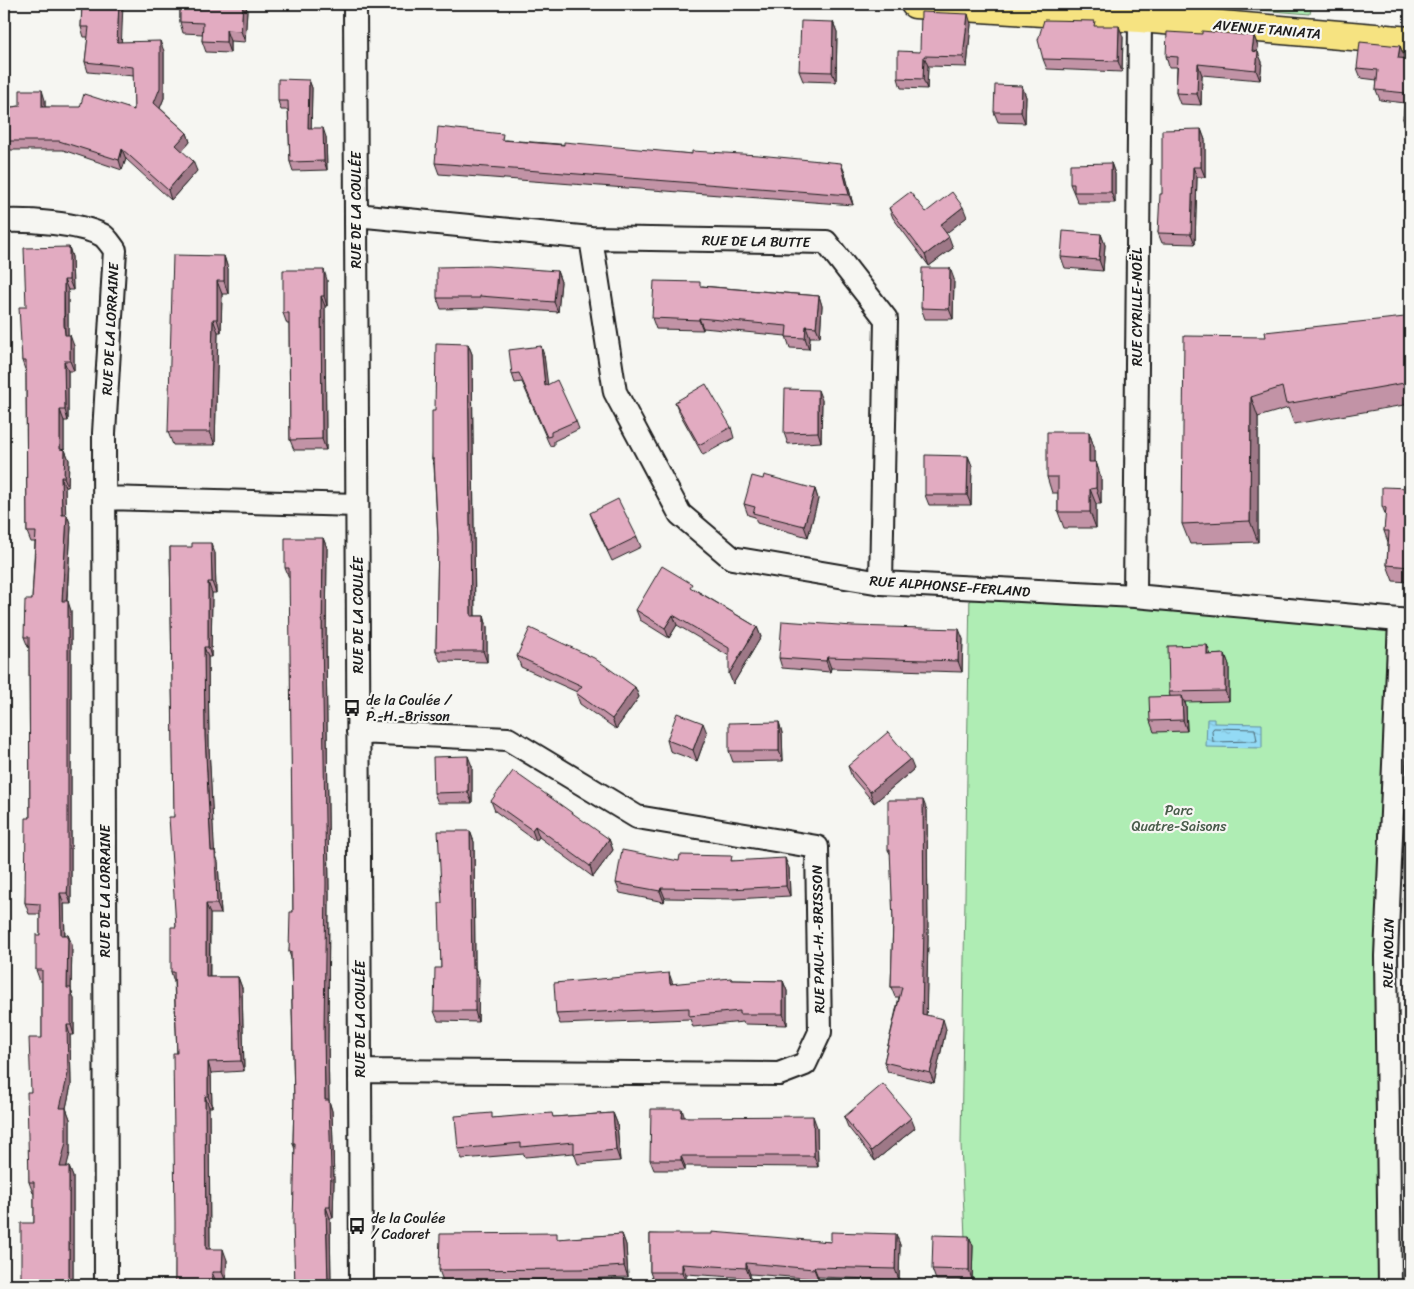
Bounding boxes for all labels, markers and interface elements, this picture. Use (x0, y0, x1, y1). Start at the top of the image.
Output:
street label: AVENUE TANIATA (1211, 12, 1322, 47)
street label: RUE DE LA COULÉE (344, 150, 369, 268)
street label: RUE DE LA BUTTE (702, 228, 812, 255)
street label: RUE CYRILLE-NOËL (1125, 247, 1150, 366)
street label: RUE DE LA LORRAINE (95, 261, 127, 396)
street label: RUE DE LA COULÉE (346, 555, 371, 673)
street label: RUE ALPHONSE-FERLAND (869, 568, 1032, 605)
place label: de la Coulée / P.-H.-Brisson (366, 688, 453, 729)
bus stop icon: de la Coulée / P.-H.-Brisson (342, 698, 362, 718)
park label: Parc Quatre-Saisons (1131, 798, 1227, 839)
street label: RUE DE LA LORRAINE (93, 823, 118, 957)
street label: RUE PAUL-H.-BRISSON (805, 864, 832, 1014)
street label: RUE NOLIN (1375, 918, 1402, 988)
street label: RUE DE LA COULÉE (348, 959, 373, 1077)
place label: de la Coulée / Cadoret (371, 1206, 445, 1247)
bus stop icon: de la Coulée / Cadoret (347, 1216, 367, 1236)

